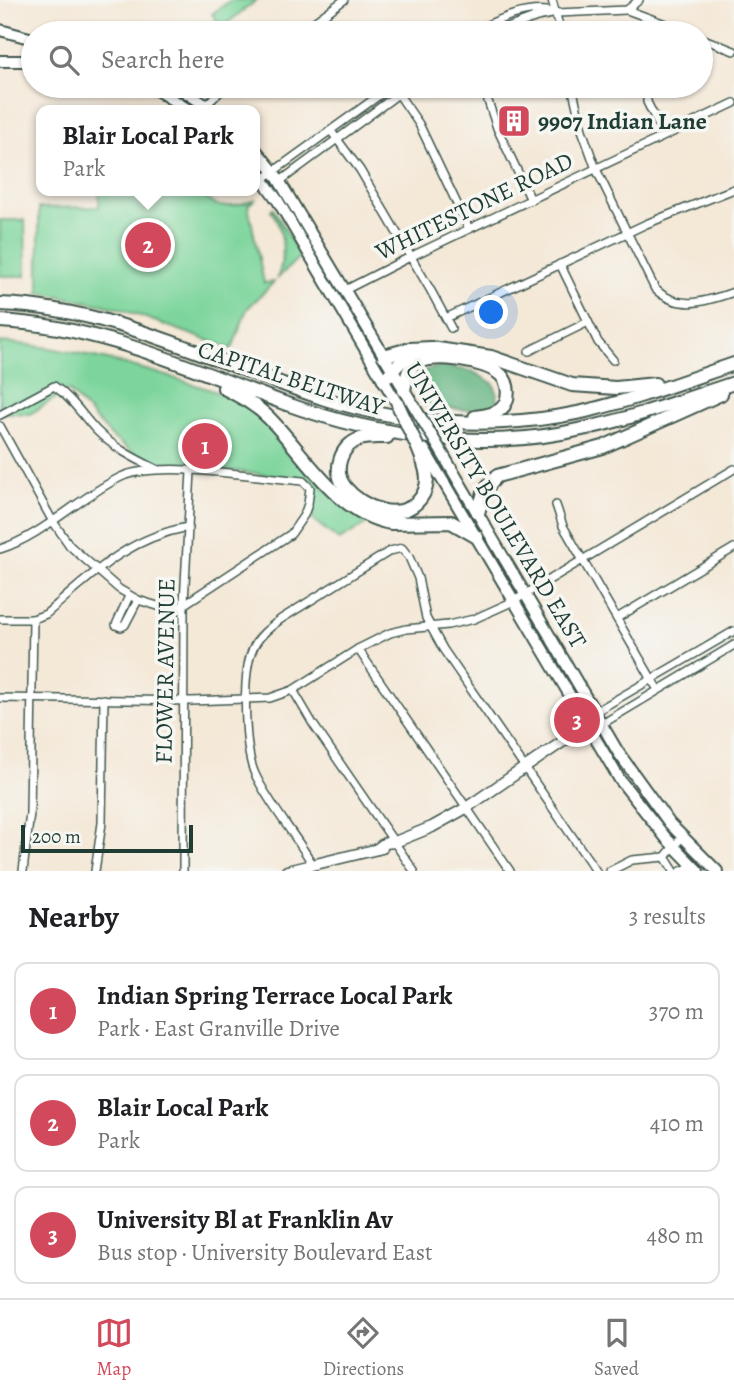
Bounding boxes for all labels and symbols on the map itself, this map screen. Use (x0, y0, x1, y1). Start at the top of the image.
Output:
building icon: 9907 Indian Lane (495, 102, 533, 140)
place label: 9907 Indian Lane (538, 105, 707, 137)
street label: WHITESTONE ROAD (369, 144, 578, 268)
pin: 2 (125, 219, 171, 271)
your location (474, 295, 508, 329)
street label: CAPITAL BELTWAY (194, 333, 389, 424)
street label: UNIVERSITY BOULEVARD EAST (398, 356, 594, 654)
pin: 1 (182, 420, 228, 472)
street label: FLOWER AVENUE (147, 578, 183, 764)
pin: 3 (554, 694, 600, 746)
scale bar (21, 822, 192, 854)

